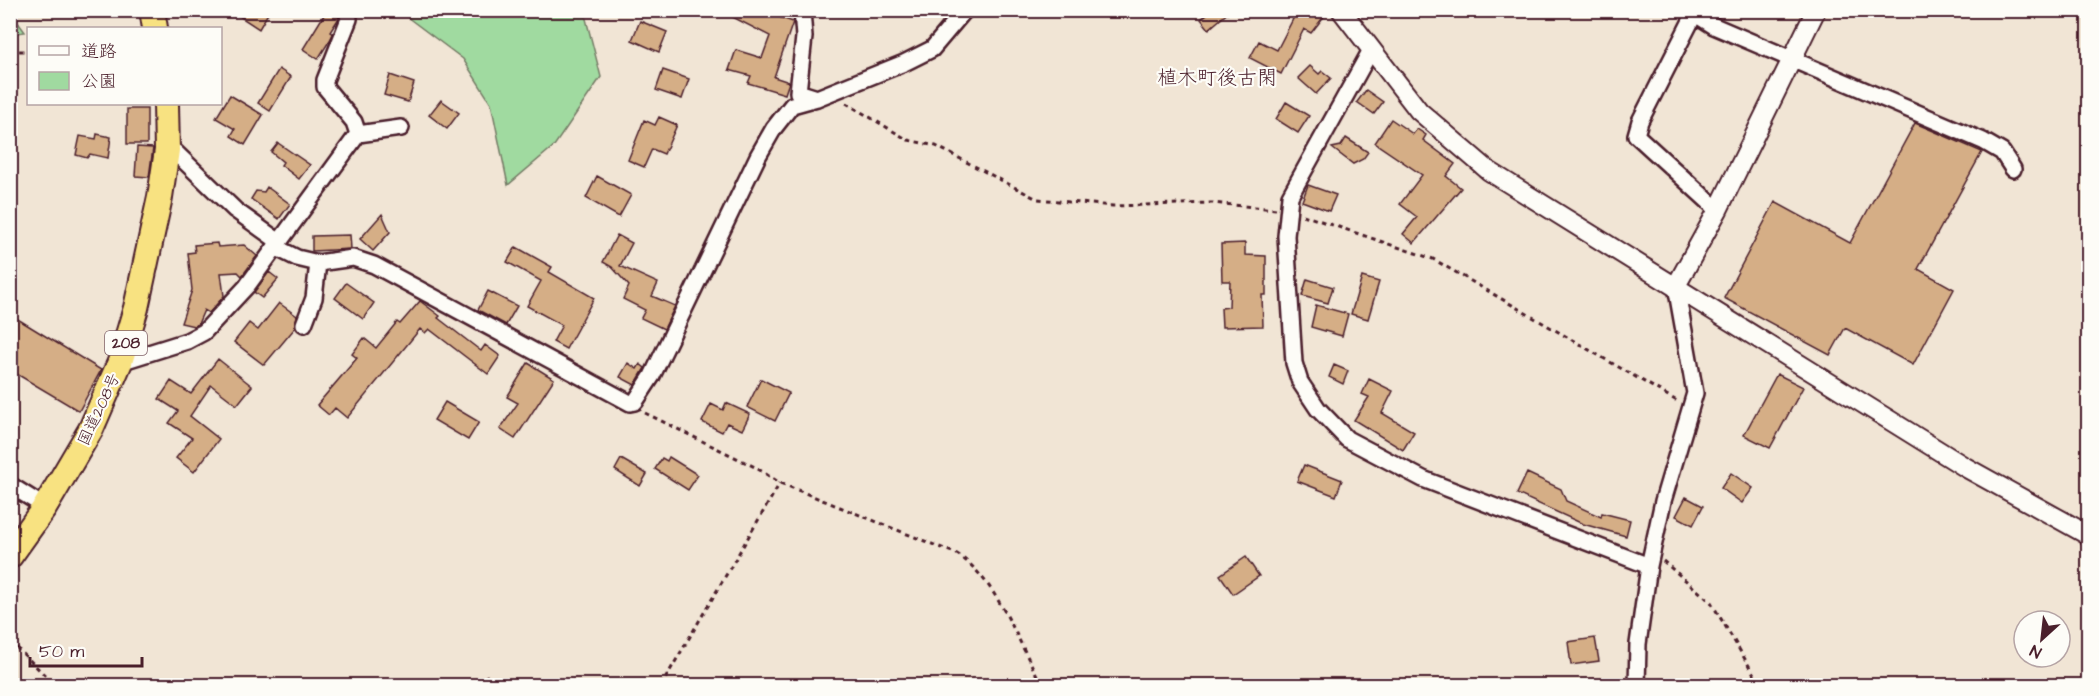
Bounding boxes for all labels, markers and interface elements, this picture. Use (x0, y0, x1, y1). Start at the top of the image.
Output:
legend (27, 27, 222, 105)
text: 道路 (81, 39, 117, 64)
district label: 植木町後古閑 (1157, 64, 1277, 92)
text: 公園 (81, 69, 117, 94)
road number: 208 (105, 331, 147, 355)
street label: 国道208号 (73, 370, 125, 449)
north arrow (2012, 609, 2072, 669)
scale bar (30, 630, 142, 668)
text: 50 m (39, 639, 84, 664)
text: N (2026, 639, 2045, 664)

